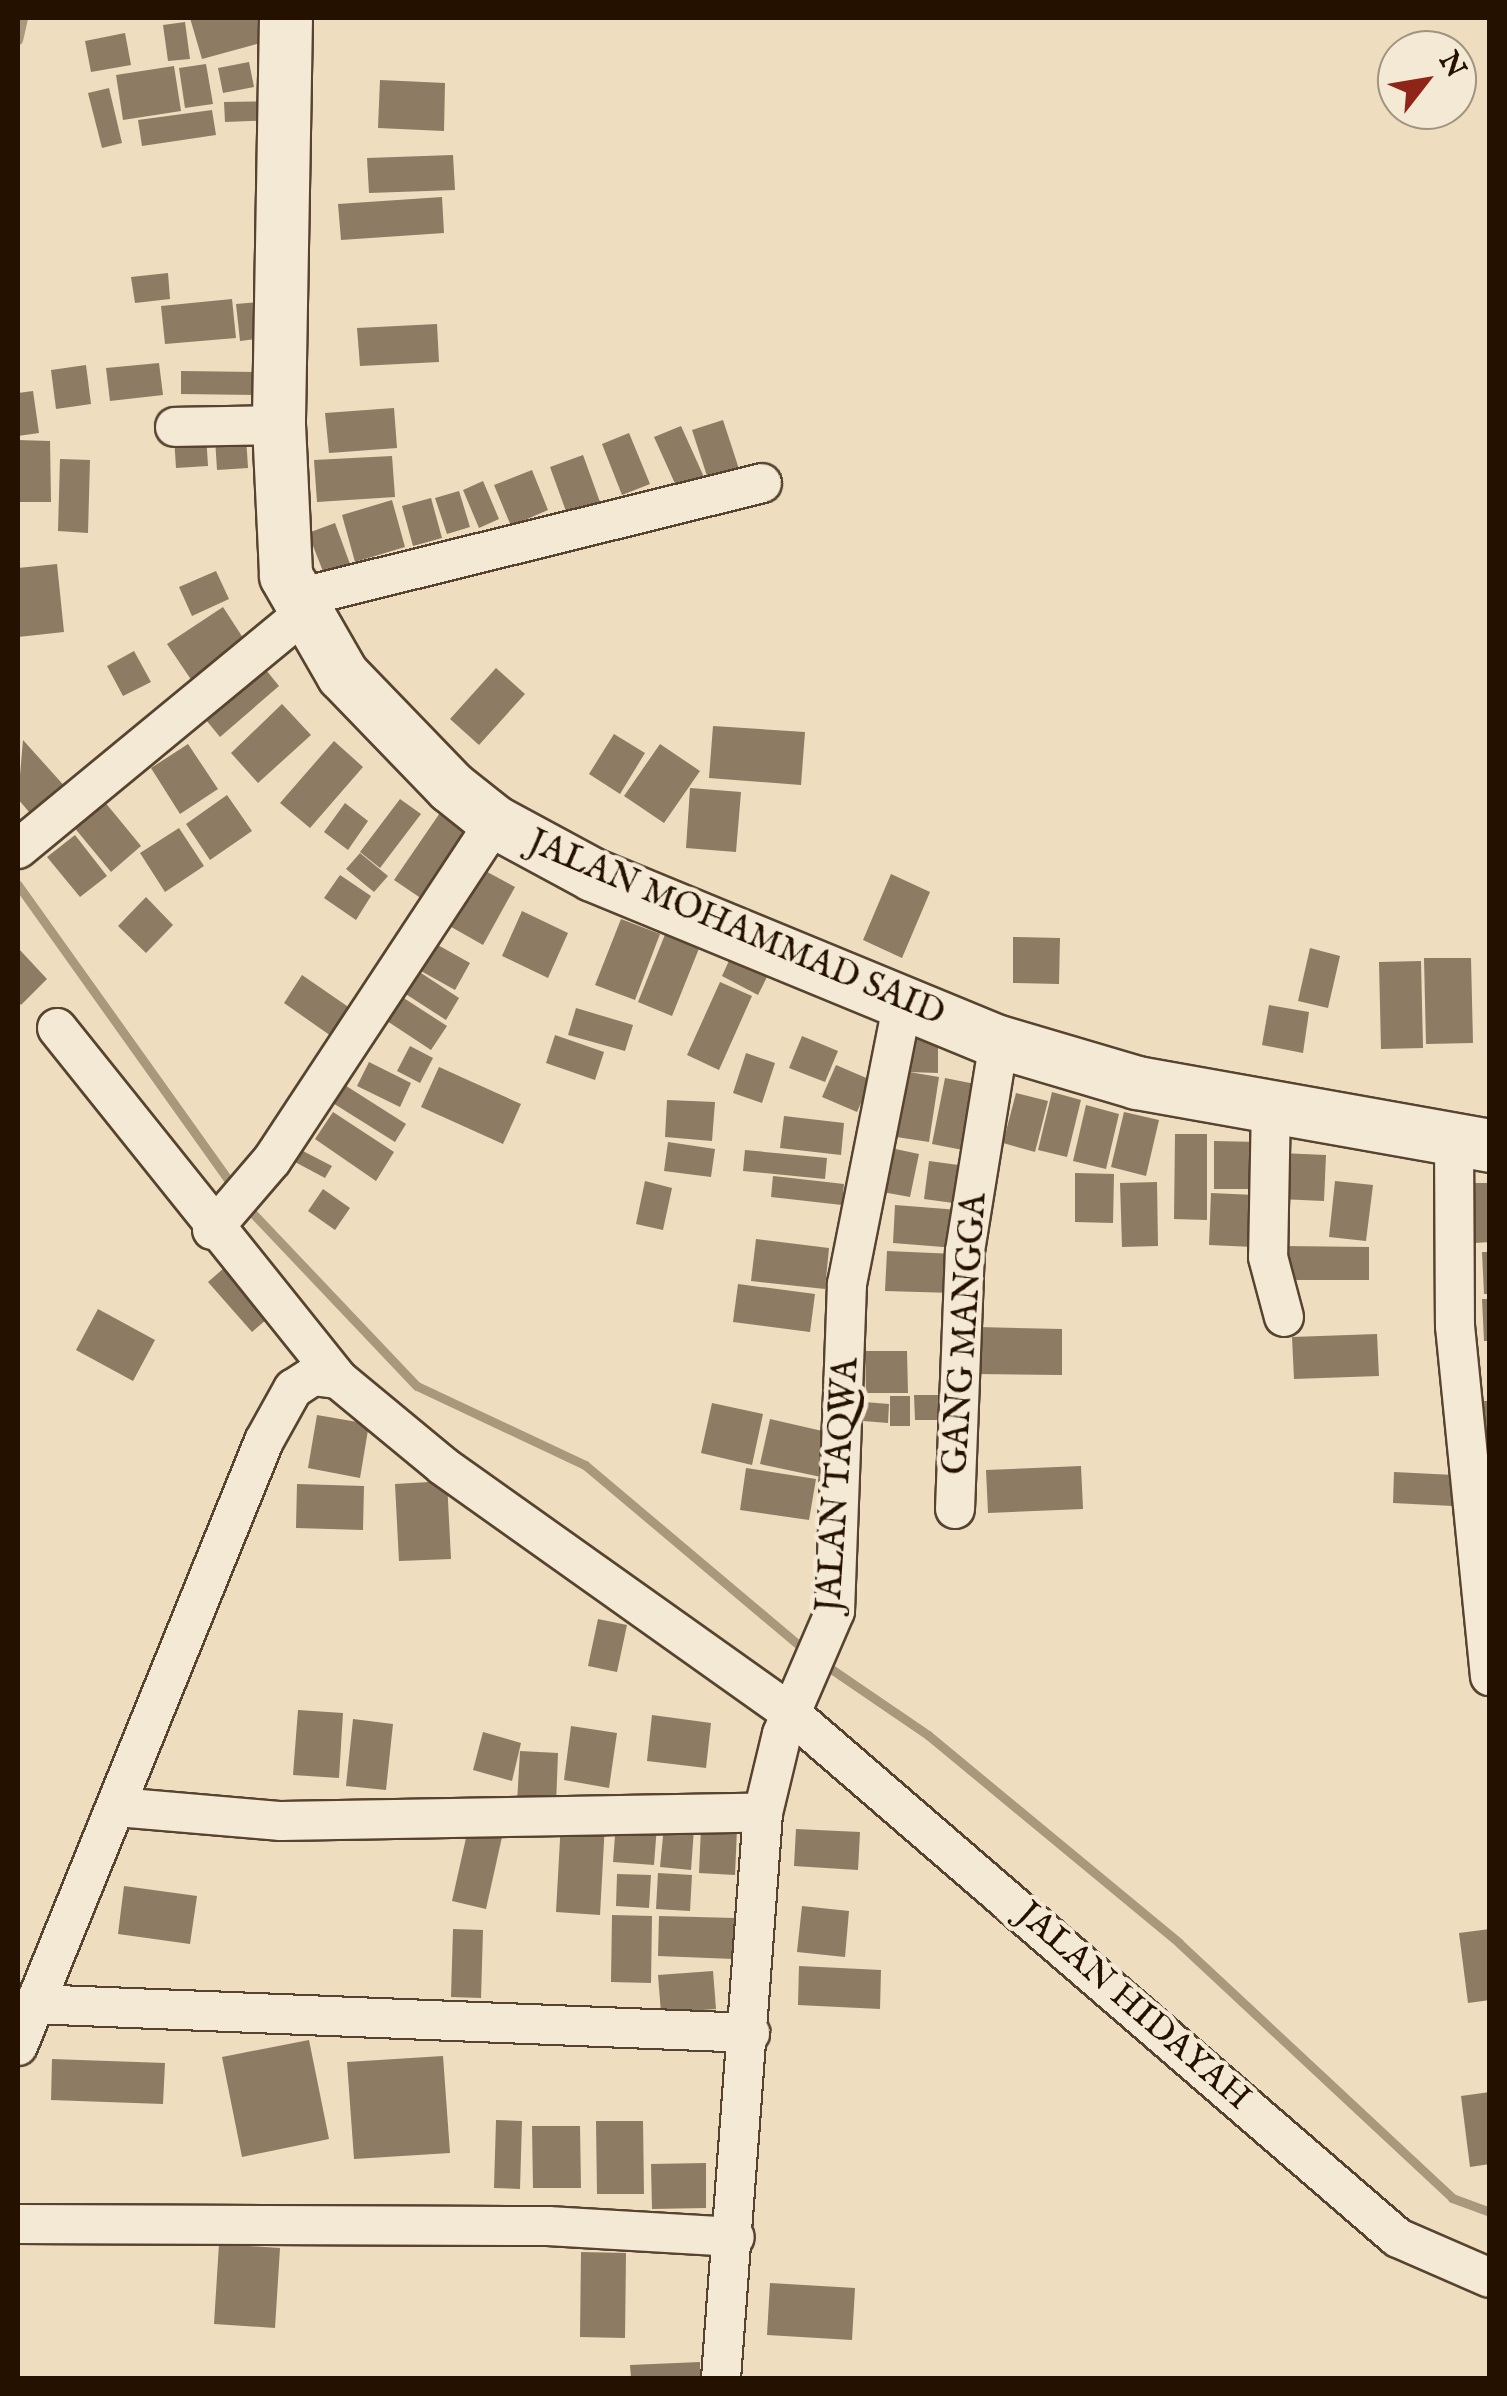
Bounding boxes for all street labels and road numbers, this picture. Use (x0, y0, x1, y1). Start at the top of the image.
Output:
street label: JALAN MOHAMMAD SAID (521, 822, 951, 1036)
street label: GANG MANGGA (935, 1192, 997, 1476)
street label: JALAN TAQWA (809, 1356, 869, 1614)
street label: JALAN HIDAYAH (1008, 1894, 1258, 2120)

